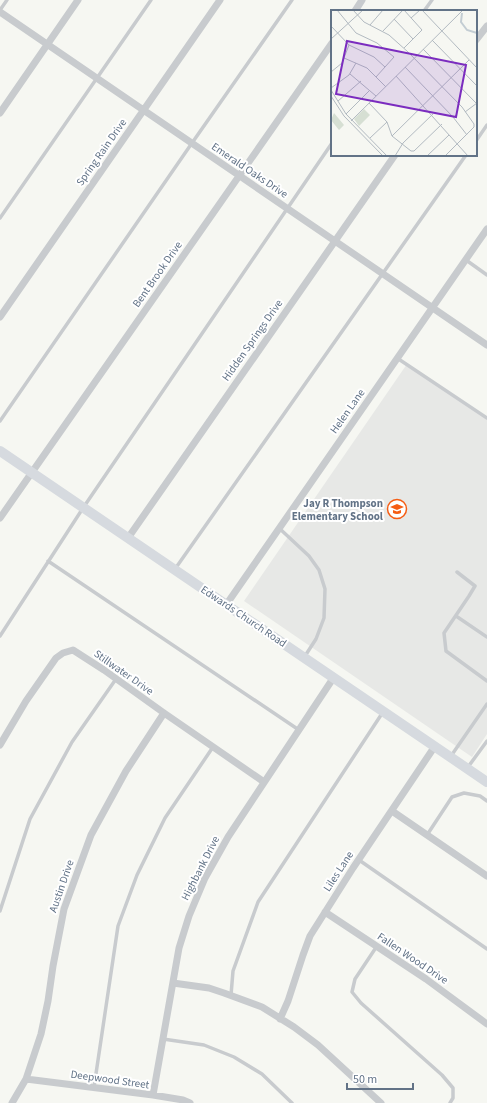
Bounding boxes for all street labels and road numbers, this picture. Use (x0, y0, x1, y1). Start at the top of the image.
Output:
street label: Spring Rain Drive (73, 115, 130, 189)
street label: Emerald Oaks Drive (208, 139, 291, 202)
street label: Bent Brook Drive (129, 238, 186, 310)
street label: Hidden Springs Drive (219, 296, 287, 384)
street label: Helen Lane (327, 385, 369, 437)
street label: Edwards Church Road (198, 582, 290, 651)
street label: Stillwater Drive (91, 646, 157, 699)
street label: Highbank Drive (178, 833, 223, 903)
street label: Liles Lane (320, 848, 357, 894)
street label: Austin Drive (45, 857, 78, 914)
street label: Fallen Wood Drive (374, 929, 452, 988)
street label: Deepwood Street (70, 1067, 151, 1092)

